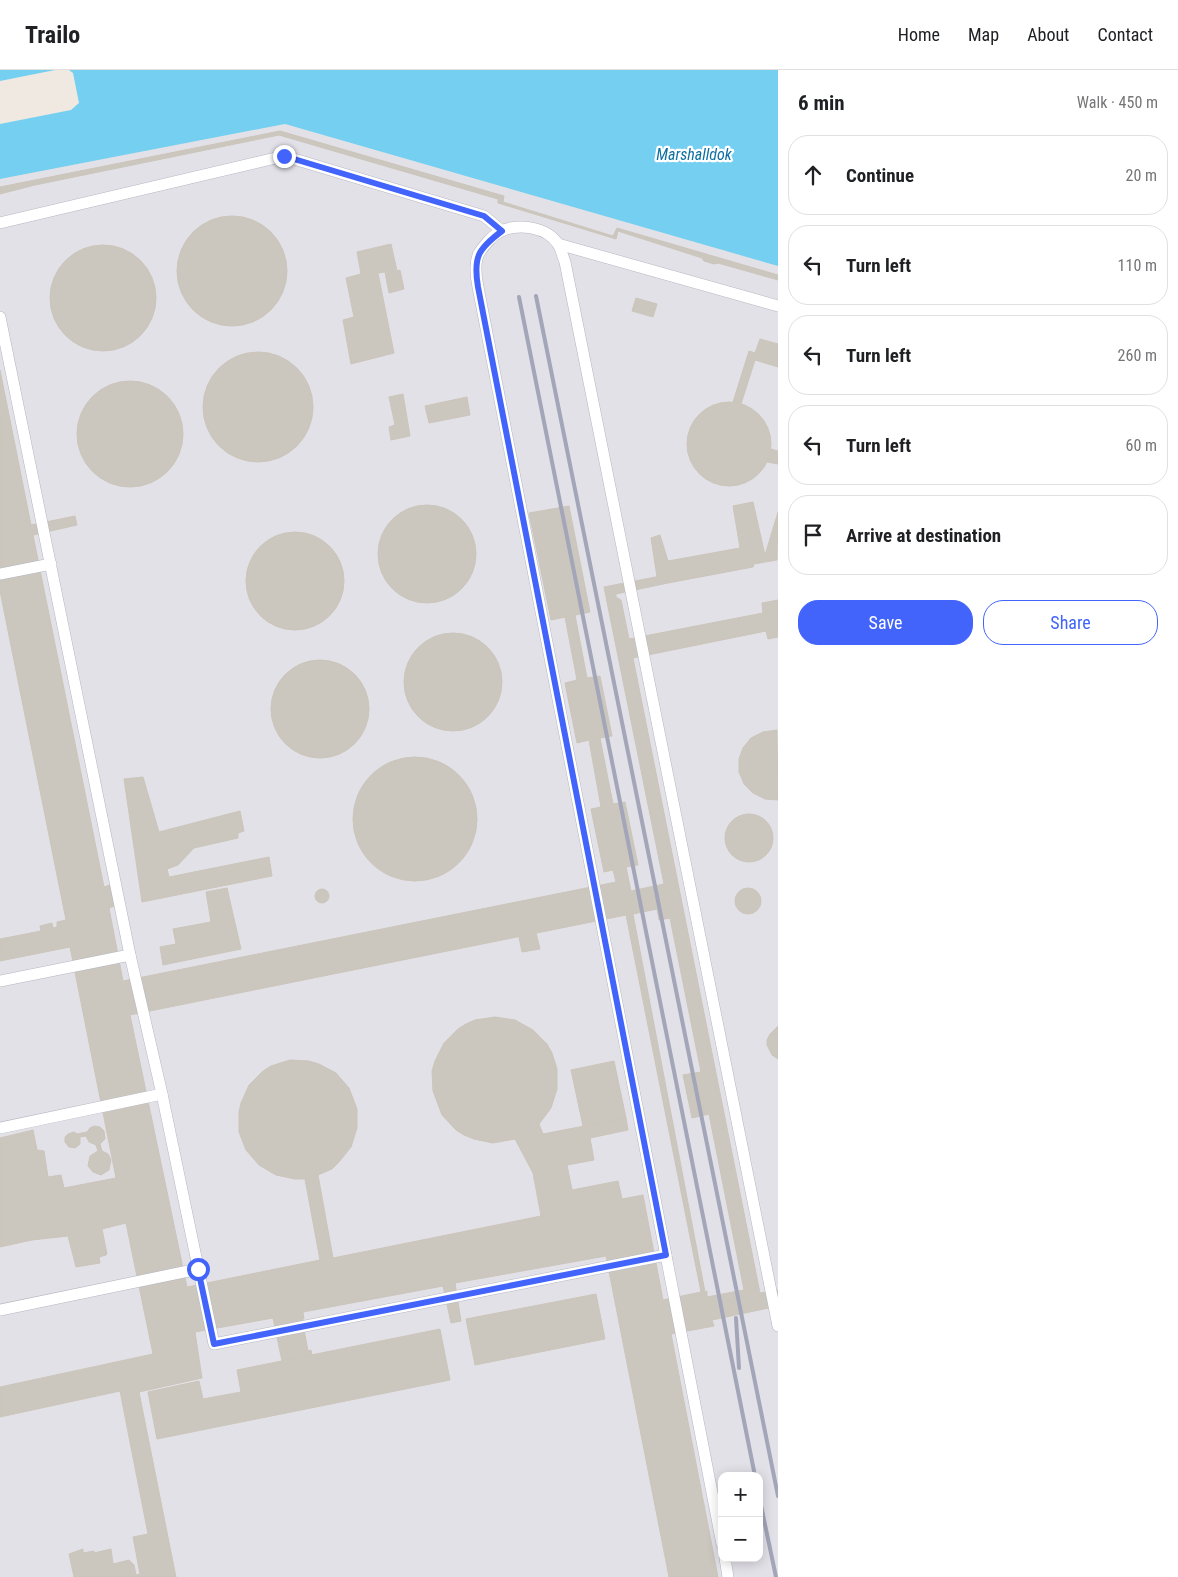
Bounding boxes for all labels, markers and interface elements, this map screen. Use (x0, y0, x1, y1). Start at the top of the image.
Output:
text: Trailo (25, 21, 80, 49)
text: Home (898, 24, 940, 45)
text: Map (968, 24, 999, 45)
text: About (1027, 24, 1069, 45)
text: Contact (1097, 24, 1153, 45)
text: 6 min (798, 91, 845, 115)
text: Walk · 450 m (1077, 93, 1158, 112)
route end (273, 145, 296, 168)
water label: Marshalldok (656, 145, 733, 164)
icon: ahead (799, 161, 827, 189)
text: Continue (846, 164, 914, 187)
text: 20 m (1125, 166, 1157, 185)
icon: left (799, 251, 827, 279)
text: Turn left (846, 254, 911, 277)
text: 110 m (1118, 256, 1157, 275)
icon: left (799, 341, 827, 369)
text: Turn left (846, 344, 911, 367)
text: 260 m (1118, 346, 1157, 365)
icon: left (799, 431, 827, 459)
text: Turn left (846, 434, 911, 457)
text: 60 m (1125, 436, 1157, 455)
icon: arrive (799, 521, 827, 549)
text: Arrive at destination (846, 524, 1001, 547)
button: Save (798, 600, 973, 645)
button: Share (983, 600, 1158, 645)
route start (187, 1258, 210, 1281)
map controls (718, 1472, 763, 1562)
button: + (718, 1472, 763, 1517)
button: − (718, 1517, 763, 1562)

